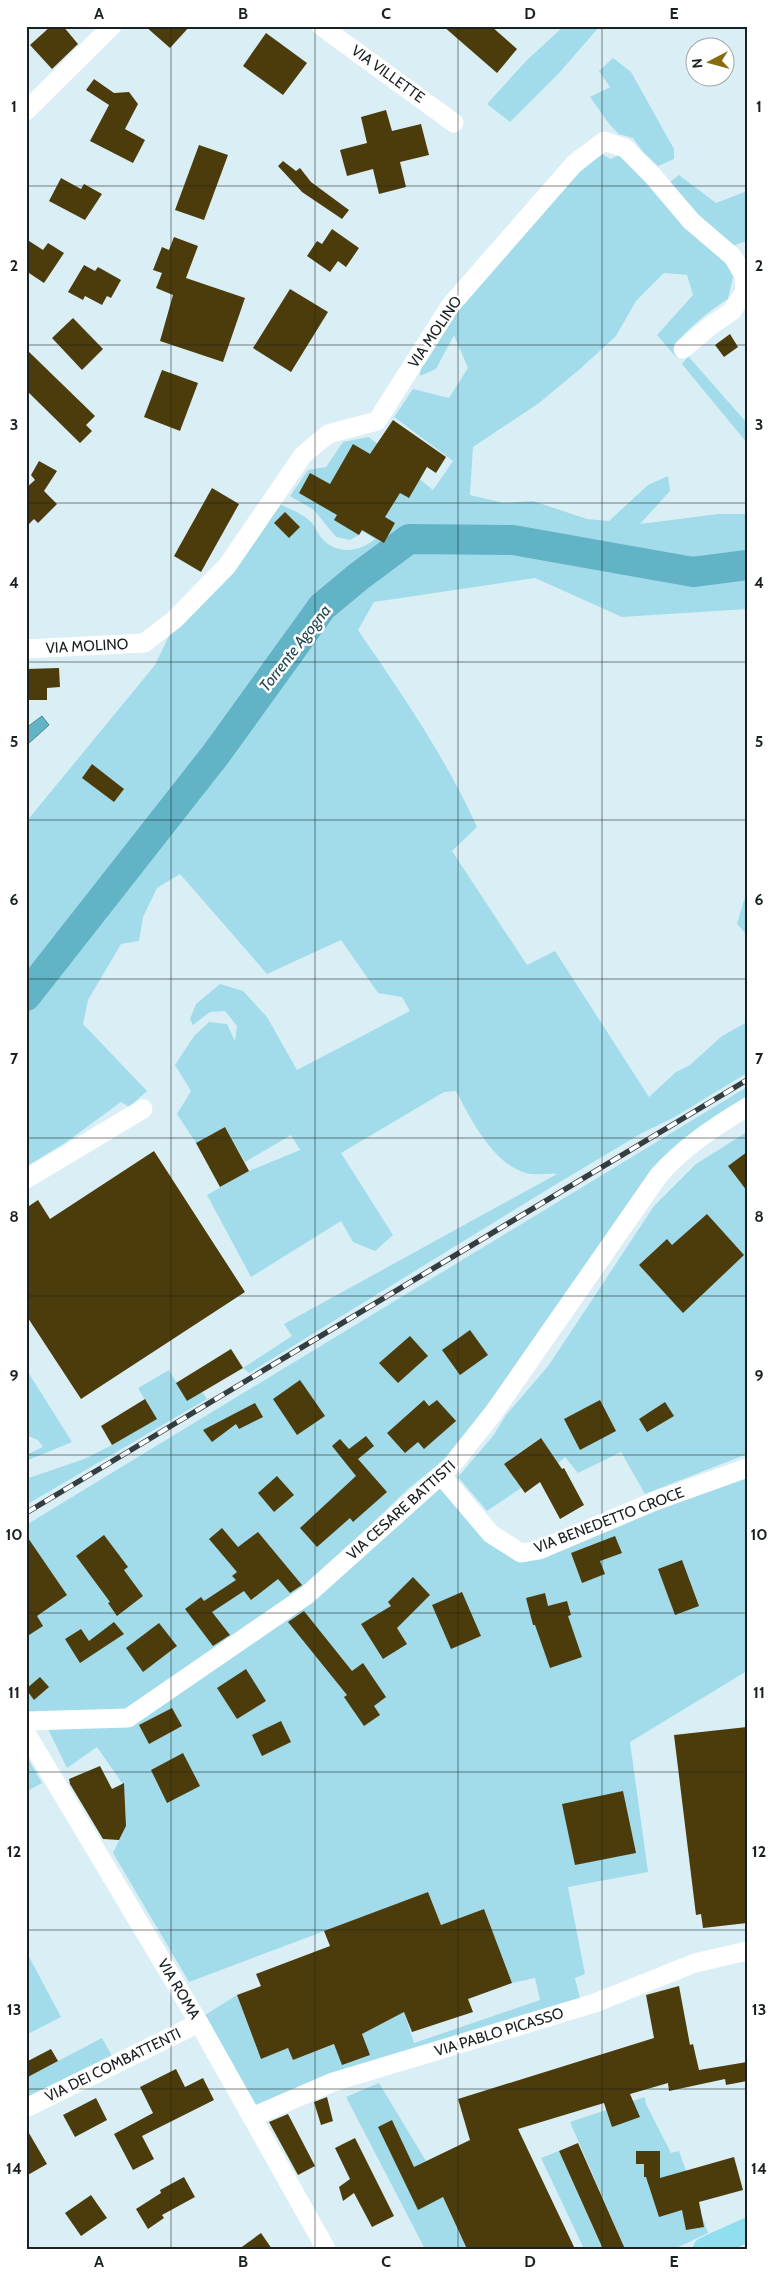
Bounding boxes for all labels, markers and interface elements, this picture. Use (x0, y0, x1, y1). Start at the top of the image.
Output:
text: A (94, 4, 104, 23)
text: B (238, 4, 248, 23)
text: C (381, 4, 391, 23)
text: D (524, 4, 536, 23)
text: E (669, 4, 679, 23)
north arrow (686, 38, 736, 88)
street label: VIA VILLETTE (348, 41, 428, 107)
text: N (688, 57, 707, 69)
text: 1 (11, 97, 17, 116)
text: 1 (756, 97, 762, 116)
text: 2 (10, 256, 18, 275)
text: 2 (755, 256, 763, 275)
street label: VIA MOLINO (404, 293, 466, 371)
text: 3 (10, 415, 18, 434)
text: 3 (755, 415, 763, 434)
text: 4 (9, 573, 19, 592)
text: 4 (754, 573, 764, 592)
water label: Torrente Agogna (255, 601, 335, 695)
street label: VIA MOLINO (45, 635, 129, 657)
text: 5 (10, 732, 18, 751)
text: 5 (755, 732, 763, 751)
text: 6 (10, 890, 19, 909)
text: 6 (755, 890, 764, 909)
text: 7 (10, 1049, 19, 1068)
text: 7 (755, 1049, 764, 1068)
text: 8 (9, 1207, 19, 1226)
text: 8 (754, 1207, 764, 1226)
text: 9 (10, 1366, 19, 1385)
text: 9 (755, 1366, 764, 1385)
street label: VIA CESARE BATTISTI (343, 1457, 459, 1563)
street label: VIA BENEDETTO CROCE (532, 1483, 686, 1557)
text: 10 (5, 1525, 23, 1544)
text: 10 (750, 1525, 768, 1544)
text: 11 (8, 1683, 20, 1702)
text: 11 (753, 1683, 765, 1702)
text: 12 (7, 1842, 21, 1861)
text: 12 (752, 1842, 766, 1861)
street label: VIA ROMA (154, 1955, 204, 2023)
text: 13 (7, 2000, 21, 2019)
text: 13 (752, 2000, 766, 2019)
street label: VIA PABLO PICASSO (432, 2004, 566, 2060)
street label: VIA DEI COMBATTENTI (42, 2024, 184, 2106)
text: 14 (6, 2159, 22, 2178)
text: 14 (751, 2159, 767, 2178)
text: A (94, 2252, 104, 2271)
text: B (238, 2252, 248, 2271)
text: C (381, 2252, 391, 2271)
text: D (524, 2252, 536, 2271)
text: E (669, 2252, 679, 2271)

